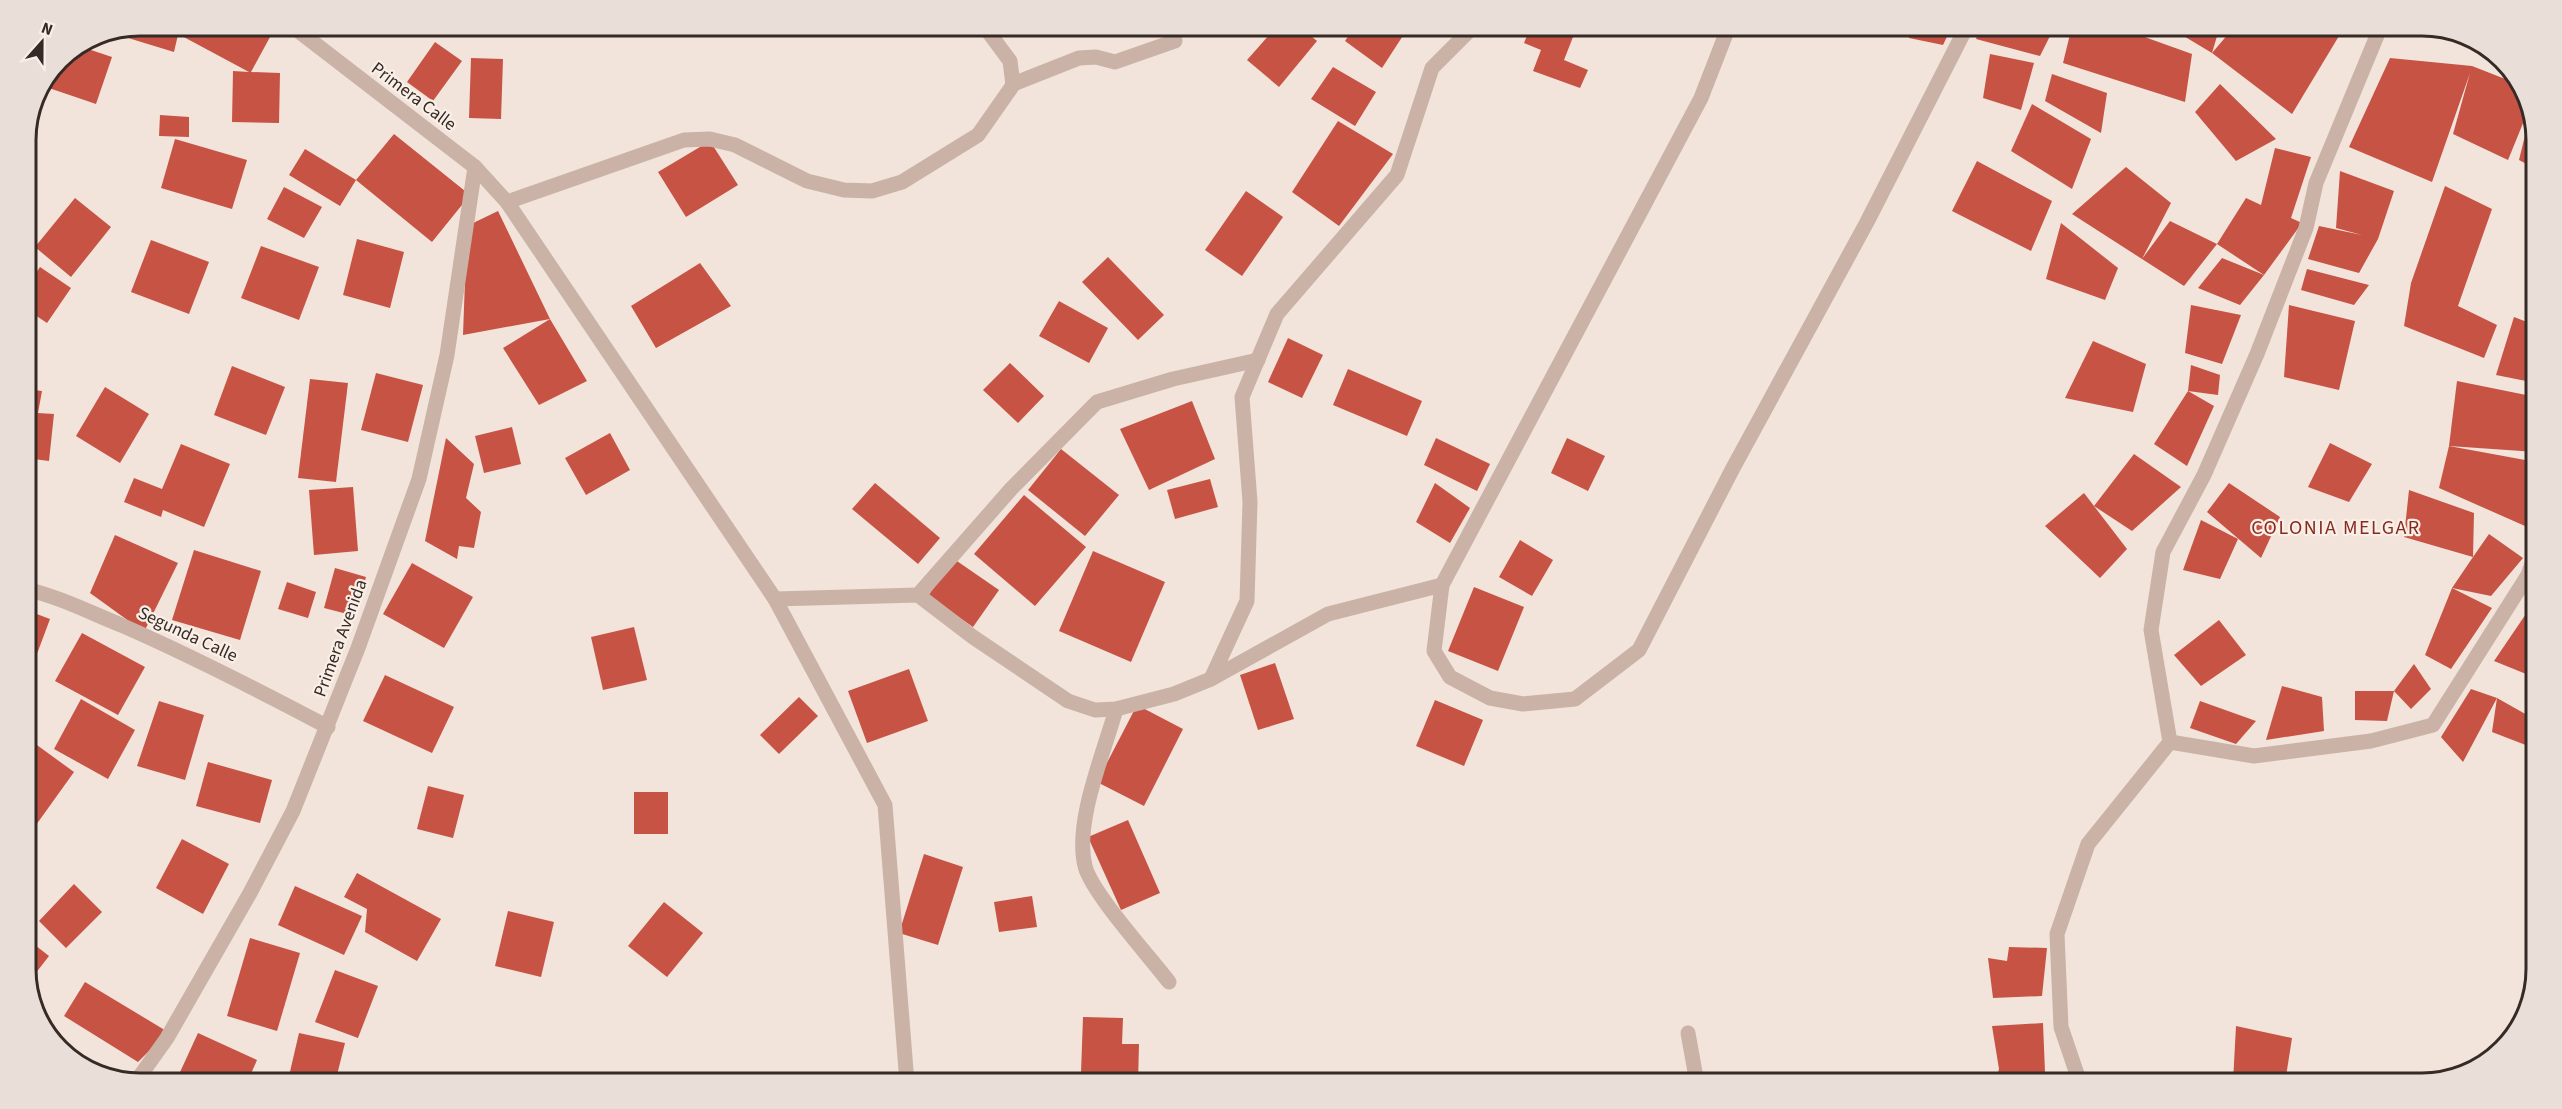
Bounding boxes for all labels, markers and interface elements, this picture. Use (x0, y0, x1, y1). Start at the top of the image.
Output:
north arrow (12, 12, 72, 72)
text: N (38, 17, 56, 41)
street label: Primera Calle (366, 56, 461, 137)
district label: COLONIA MELGAR (2251, 514, 2421, 542)
street label: Primera Avenida (308, 576, 373, 700)
street label: Segunda Calle (134, 600, 242, 668)

